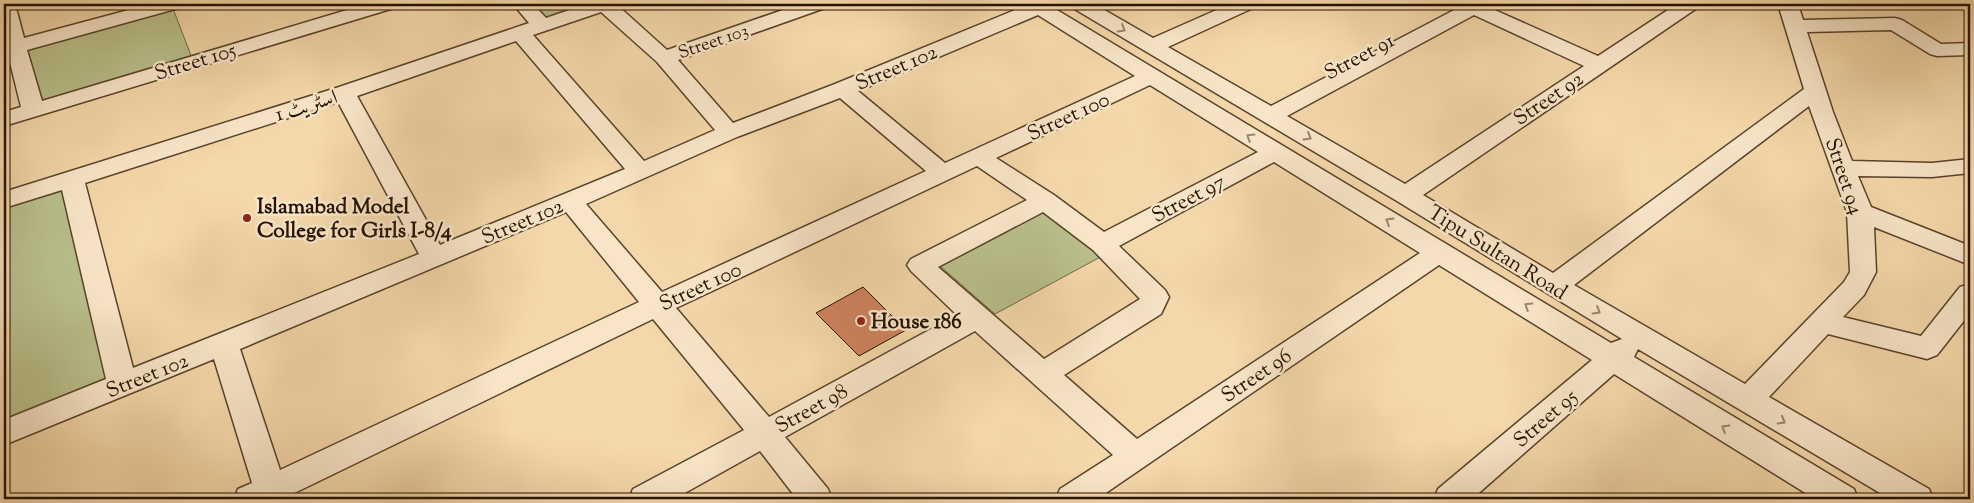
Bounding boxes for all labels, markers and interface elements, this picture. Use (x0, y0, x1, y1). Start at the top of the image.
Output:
street label: Street 103 (675, 19, 752, 67)
one-way arrow (1117, 22, 1126, 32)
street label: Street 91 (1319, 27, 1401, 89)
street label: Street 105 (151, 36, 240, 90)
street label: Street 102 (851, 38, 943, 100)
street label: Street 92 (1508, 65, 1590, 134)
street label: اسٹریٹ 1 (272, 83, 341, 131)
street label: Street 100 (1023, 86, 1115, 150)
one-way arrow (1302, 131, 1311, 141)
one-way arrow (1247, 133, 1256, 143)
street label: Street 94 (1816, 134, 1870, 219)
street label: Street 97 (1147, 168, 1231, 232)
street label: Street 102 (477, 192, 569, 254)
place label: Islamabad Model College for Girls I-8/4 (257, 193, 452, 247)
street label: Tipu Sultan Road (1422, 199, 1572, 309)
marker: Islamabad Model College for Girls I-8/4 (241, 212, 253, 224)
one-way arrow (1386, 217, 1395, 227)
street label: Street 100 (655, 256, 747, 320)
one-way arrow (1524, 303, 1533, 312)
one-way arrow (1591, 305, 1600, 315)
place label: House 186 (871, 308, 962, 338)
marker: House 186 (855, 315, 867, 327)
street label: Street 96 (1216, 342, 1298, 411)
street label: Street 102 (102, 347, 194, 407)
street label: Street 98 (770, 377, 854, 442)
street label: Street 95 (1508, 383, 1585, 456)
one-way arrow (1776, 414, 1785, 424)
one-way arrow (1722, 425, 1731, 435)

